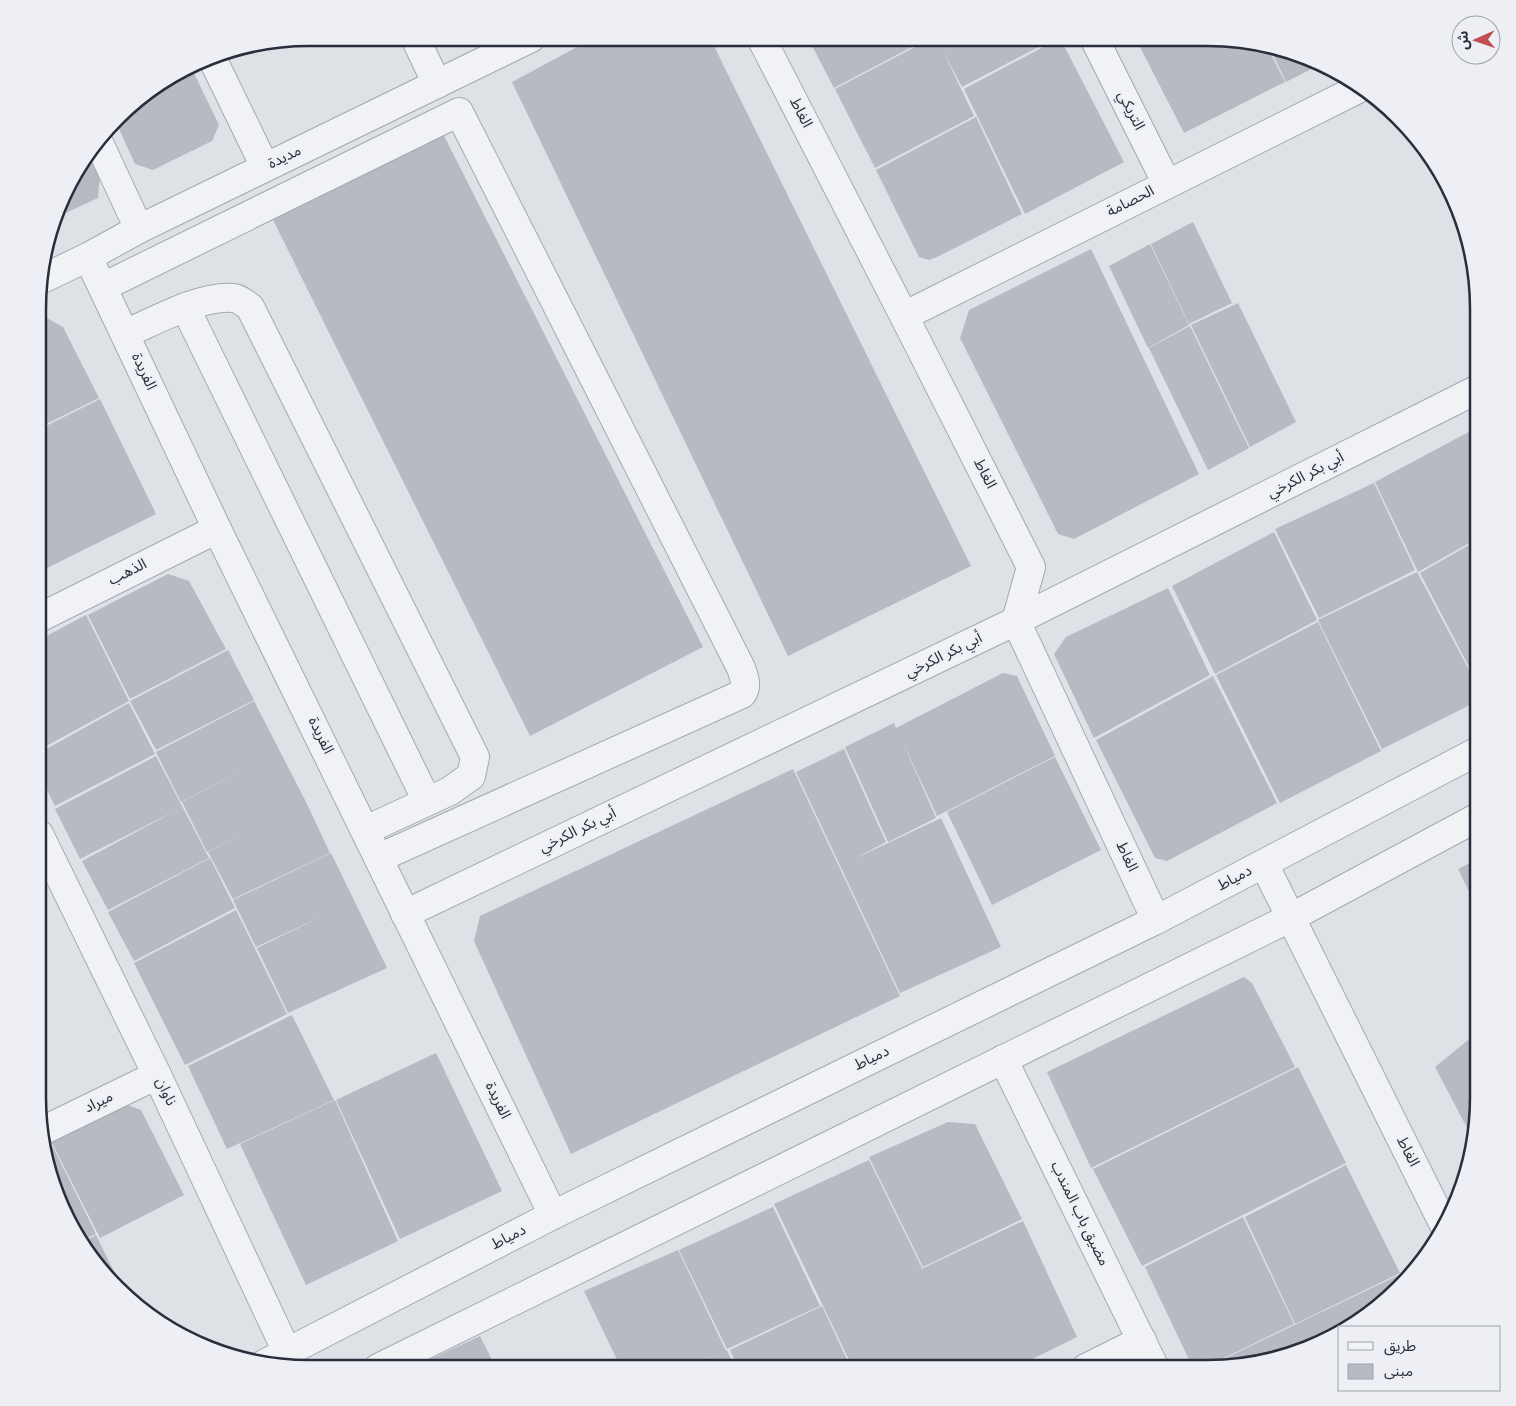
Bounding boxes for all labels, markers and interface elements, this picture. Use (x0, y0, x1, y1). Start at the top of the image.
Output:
north arrow (1451, 15, 1501, 65)
text: ش (1456, 31, 1473, 50)
street label: التريكي (1112, 88, 1148, 134)
street label: الغاط (784, 95, 816, 131)
street label: مديدة (265, 142, 305, 174)
street label: الحصامة (1104, 182, 1158, 222)
street label: الفريدة (126, 350, 160, 394)
street label: أبي بكر الكرخي (1264, 448, 1348, 504)
street label: الغاط (968, 456, 1000, 492)
street label: الذهب (106, 555, 150, 591)
street label: أبي بكر الكرخي (902, 628, 986, 683)
street label: الفريدة (303, 714, 337, 758)
street label: أبي بكر الكرخي (536, 803, 620, 858)
street label: الغاط (1111, 839, 1141, 875)
street label: دمياط (1214, 862, 1256, 896)
street label: دمياط (851, 1042, 893, 1076)
street label: ناوان (150, 1075, 180, 1109)
street label: الفريدة (480, 1079, 514, 1123)
street label: ميراد (81, 1088, 117, 1118)
street label: الغاط (1391, 1134, 1423, 1170)
street label: مضيق باب المندب (1045, 1158, 1113, 1270)
street label: دمياط (488, 1221, 530, 1255)
legend (1338, 1326, 1501, 1391)
text: طريق (1384, 1338, 1416, 1357)
text: مبنى (1384, 1363, 1413, 1382)

